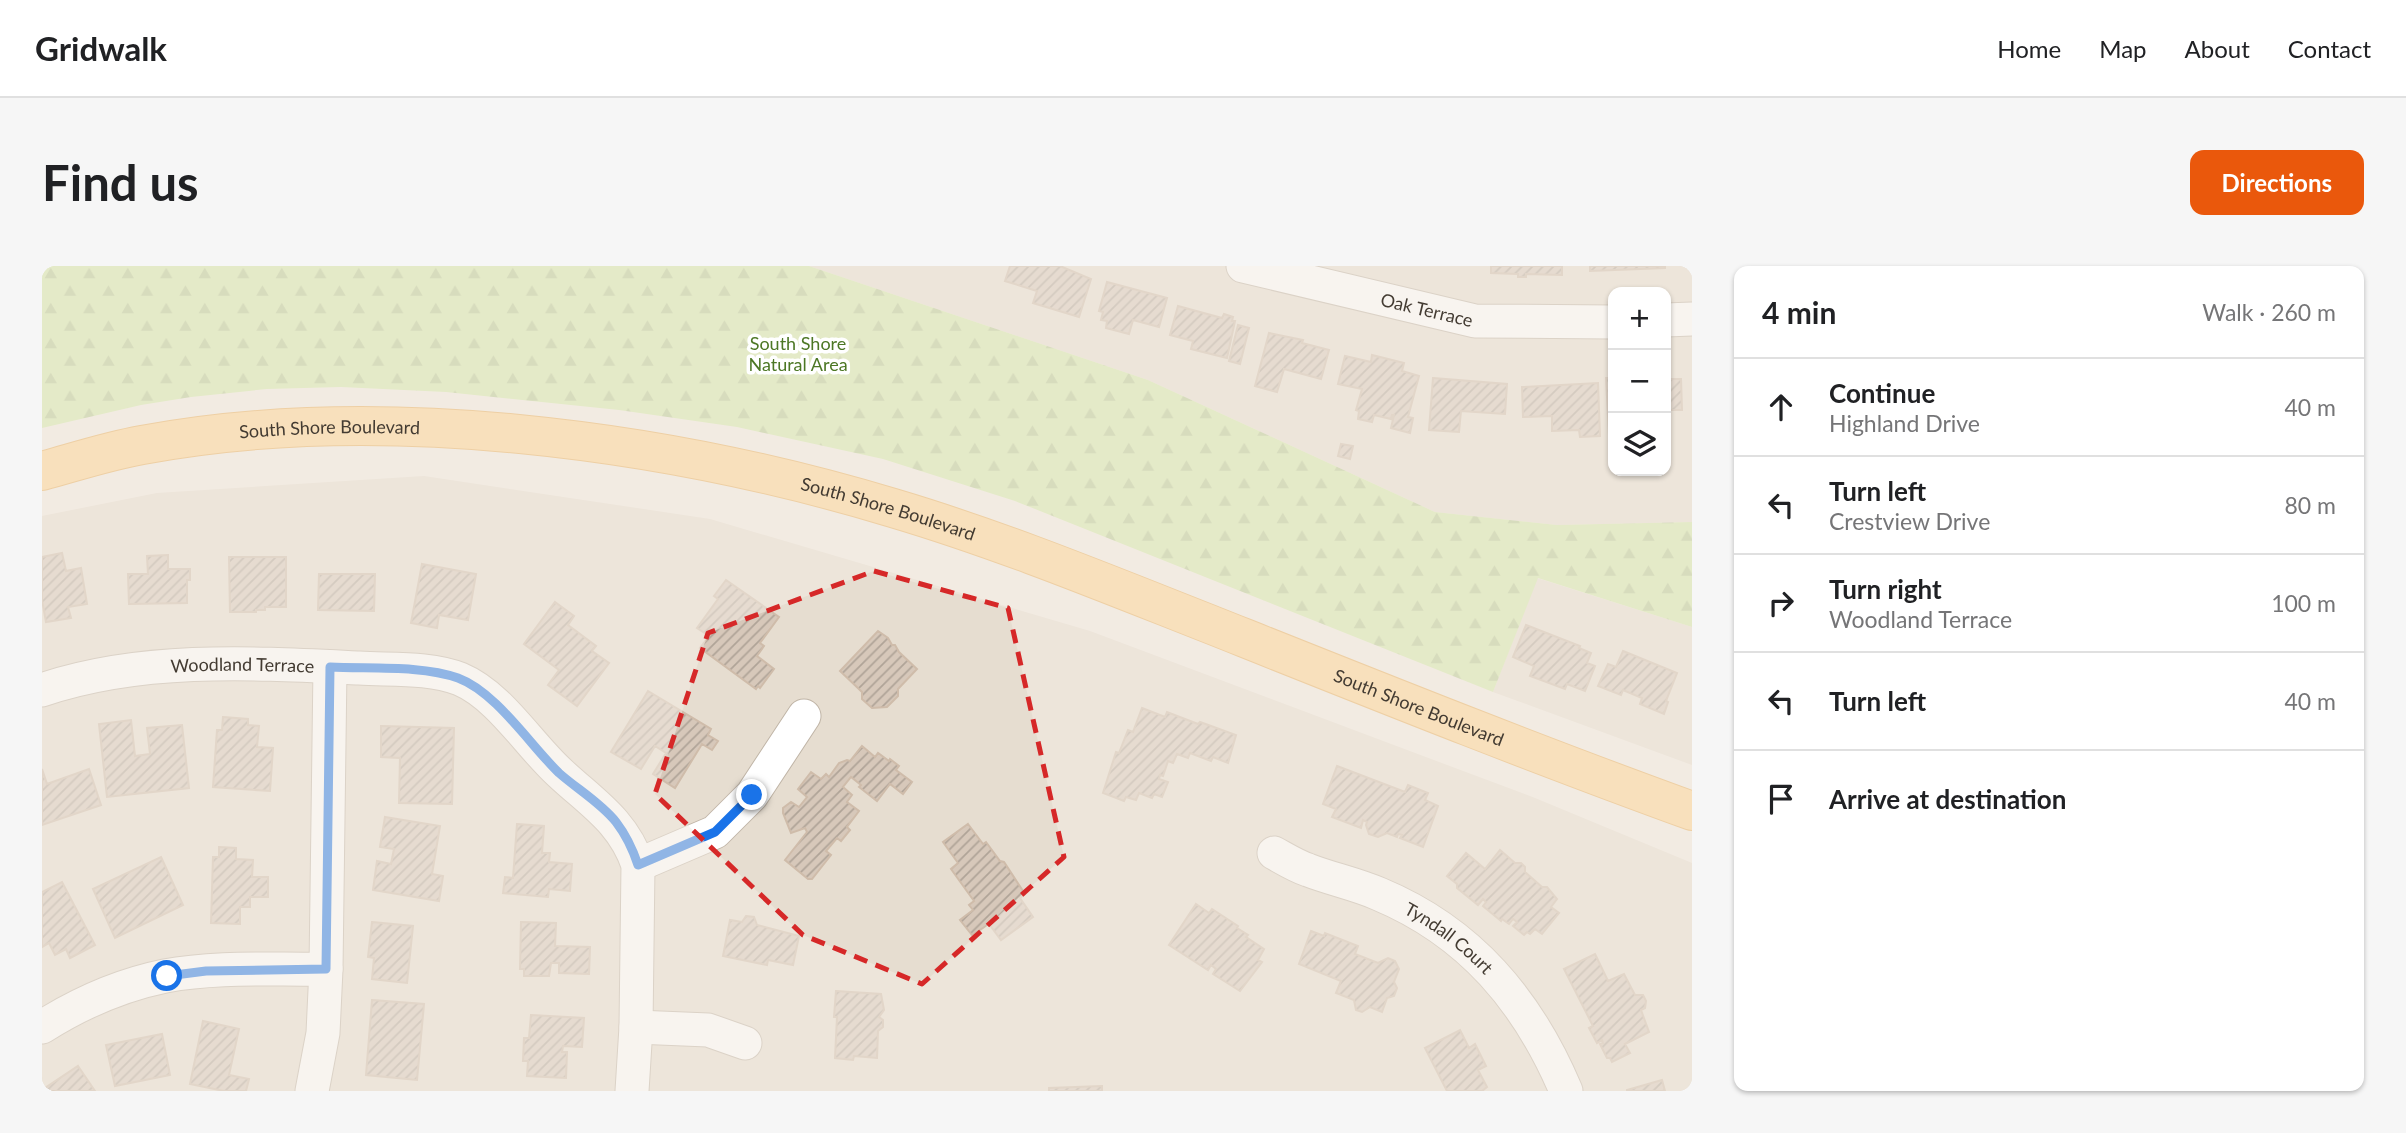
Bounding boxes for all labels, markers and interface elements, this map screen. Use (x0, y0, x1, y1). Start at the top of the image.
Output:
text: Gridwalk (35, 28, 167, 68)
text: Home (1997, 34, 2061, 63)
text: Map (2099, 34, 2147, 63)
text: About (2185, 34, 2250, 63)
text: Contact (2288, 34, 2371, 63)
button: Directions (2190, 150, 2364, 215)
text: Find us (42, 153, 199, 211)
map controls (1608, 287, 1671, 476)
button: + (1608, 287, 1671, 350)
street label: Oak Terrace (1379, 288, 1475, 331)
text: 4 min (1762, 294, 1836, 330)
text: Walk · 260 m (2202, 298, 2336, 326)
park label: South Shore Natural Area (748, 332, 848, 375)
button: − (1608, 350, 1671, 413)
text: Continue (1829, 377, 1935, 409)
icon: ahead (1762, 388, 1800, 426)
text: 40 m (2285, 393, 2336, 421)
text: Highland Drive (1829, 409, 1980, 437)
button: layers (1608, 413, 1671, 476)
street label: South Shore Boulevard (238, 415, 420, 443)
street label: South Shore Boulevard (799, 472, 978, 545)
text: Turn left (1829, 475, 1926, 507)
icon: left (1762, 486, 1800, 524)
text: 80 m (2285, 491, 2336, 519)
text: Crestview Drive (1829, 507, 1990, 535)
text: Turn right (1829, 573, 1942, 605)
icon: right (1762, 584, 1800, 622)
text: 100 m (2271, 589, 2336, 617)
text: Woodland Terrace (1829, 605, 2012, 633)
street label: Woodland Terrace (170, 653, 315, 677)
street label: South Shore Boulevard (1331, 664, 1507, 750)
icon: left (1762, 682, 1800, 720)
text: Turn left (1829, 685, 1926, 717)
text: 40 m (2285, 687, 2336, 715)
route end (736, 779, 767, 810)
icon: arrive (1762, 780, 1800, 818)
text: Arrive at destination (1829, 783, 2066, 815)
street label: Tyndall Court (1401, 897, 1498, 978)
route start (151, 960, 182, 991)

